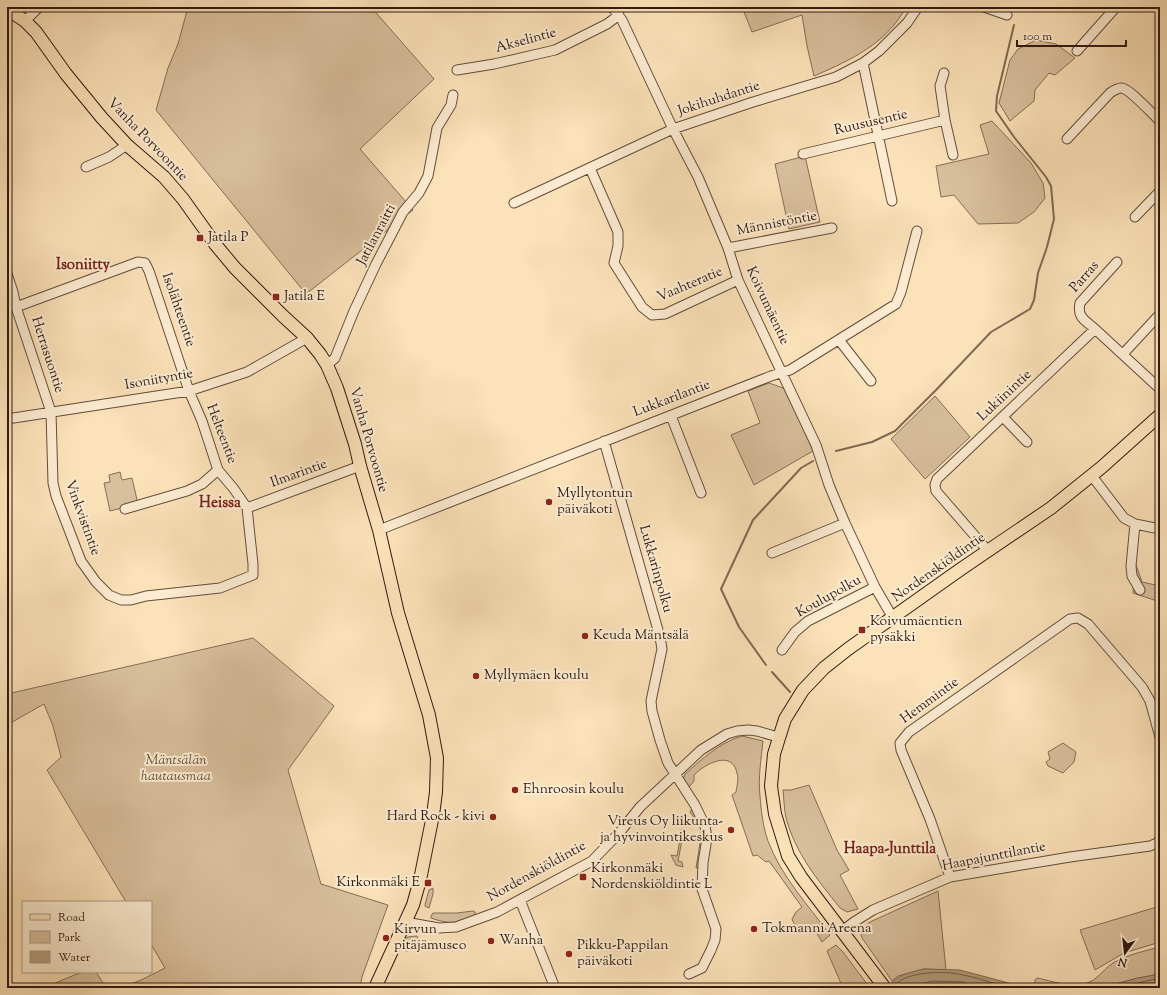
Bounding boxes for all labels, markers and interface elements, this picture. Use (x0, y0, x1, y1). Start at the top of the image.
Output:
scale bar (1017, 22, 1126, 48)
street label: Akselintie (493, 23, 559, 59)
text: 100 m (1023, 28, 1052, 46)
street label: Jokihuhdantie (674, 76, 763, 122)
street label: Vanha Porvoontie (102, 94, 192, 186)
street label: Ruususentie (832, 105, 910, 141)
street label: Jatilanraitti (352, 201, 402, 270)
street label: Männistöntie (735, 206, 819, 242)
place label: Jatila P (207, 228, 248, 248)
marker: Jatila P (195, 233, 205, 243)
district label: Isoniitty (56, 255, 111, 276)
street label: Parras (1066, 257, 1104, 297)
street label: Vaahteratie (654, 262, 726, 308)
street label: Koivumäentie (740, 264, 794, 348)
street label: Isolähteentie (156, 270, 200, 350)
place label: Jatila E (283, 287, 325, 307)
marker: Jatila E (271, 292, 281, 302)
street label: Herrasuontie (25, 314, 69, 396)
street label: Isoniityntie (123, 364, 195, 396)
street label: Lukiinintie (973, 366, 1037, 426)
street label: Lukkarilantie (631, 375, 713, 423)
street label: Vanha Porvoontie (343, 385, 393, 495)
street label: Helteentie (200, 401, 242, 467)
street label: Ilmarintie (268, 455, 330, 493)
street label: Vinkvistintie (59, 477, 105, 559)
place label: Myllytontun päiväkoti (557, 484, 633, 520)
district label: Heissa (199, 493, 241, 514)
marker: Myllytontun päiväkoti (544, 497, 554, 507)
street label: Lukkarinpolku (633, 523, 677, 615)
street label: Nordenskiöldintie (888, 528, 990, 608)
street label: Koulupolku (793, 571, 865, 623)
place label: Koivumäentien pysäkki (870, 612, 962, 648)
marker: Koivumäentien pysäkki (857, 625, 867, 635)
place label: Keuda Mäntsälä (593, 626, 690, 646)
marker: Keuda Mäntsälä (580, 631, 590, 641)
place label: Myllymäen koulu (484, 666, 589, 686)
marker: Myllymäen koulu (471, 671, 481, 681)
street label: Hemmintie (897, 673, 963, 729)
park label: Mäntsälän hautausmaa (141, 751, 211, 787)
place label: Ehnroosin koulu (523, 780, 624, 800)
marker: Ehnroosin koulu (510, 785, 520, 795)
place label: Hard Rock - kivi (387, 807, 485, 827)
marker: Hard Rock - kivi (488, 812, 498, 822)
place label: Vireus Oy liikunta- ja hyvinvointikeskus (600, 812, 723, 848)
marker: Vireus Oy liikunta- ja hyvinvointikeskus (726, 825, 736, 835)
street label: Nordenskiöldintie (484, 837, 590, 907)
street label: Haapajunttilantie (940, 837, 1048, 877)
district label: Haapa-Junttila (844, 839, 936, 860)
place label: Kirkonmäki Nordenskiöldintie L (591, 859, 713, 895)
marker: Kirkonmäki Nordenskiöldintie L (578, 872, 588, 882)
place label: Kirkonmäki E (336, 873, 421, 893)
marker: Kirkonmäki E (423, 878, 433, 888)
legend (22, 901, 152, 973)
text: Road (58, 909, 85, 927)
place label: Tokmanni Areena (762, 919, 872, 939)
place label: Kirvun pitäjämuseo (394, 920, 467, 956)
marker: Tokmanni Areena (749, 924, 759, 934)
text: Park (58, 929, 81, 947)
place label: Wanha (499, 931, 544, 951)
marker: Kirvun pitäjämuseo (381, 933, 391, 943)
north arrow (1105, 933, 1145, 973)
marker: Wanha (486, 936, 496, 946)
place label: Pikku-Pappilan päiväkoti (577, 936, 669, 972)
text: Water (58, 949, 91, 967)
marker: Pikku-Pappilan päiväkoti (564, 949, 574, 959)
text: N (1116, 953, 1130, 971)

